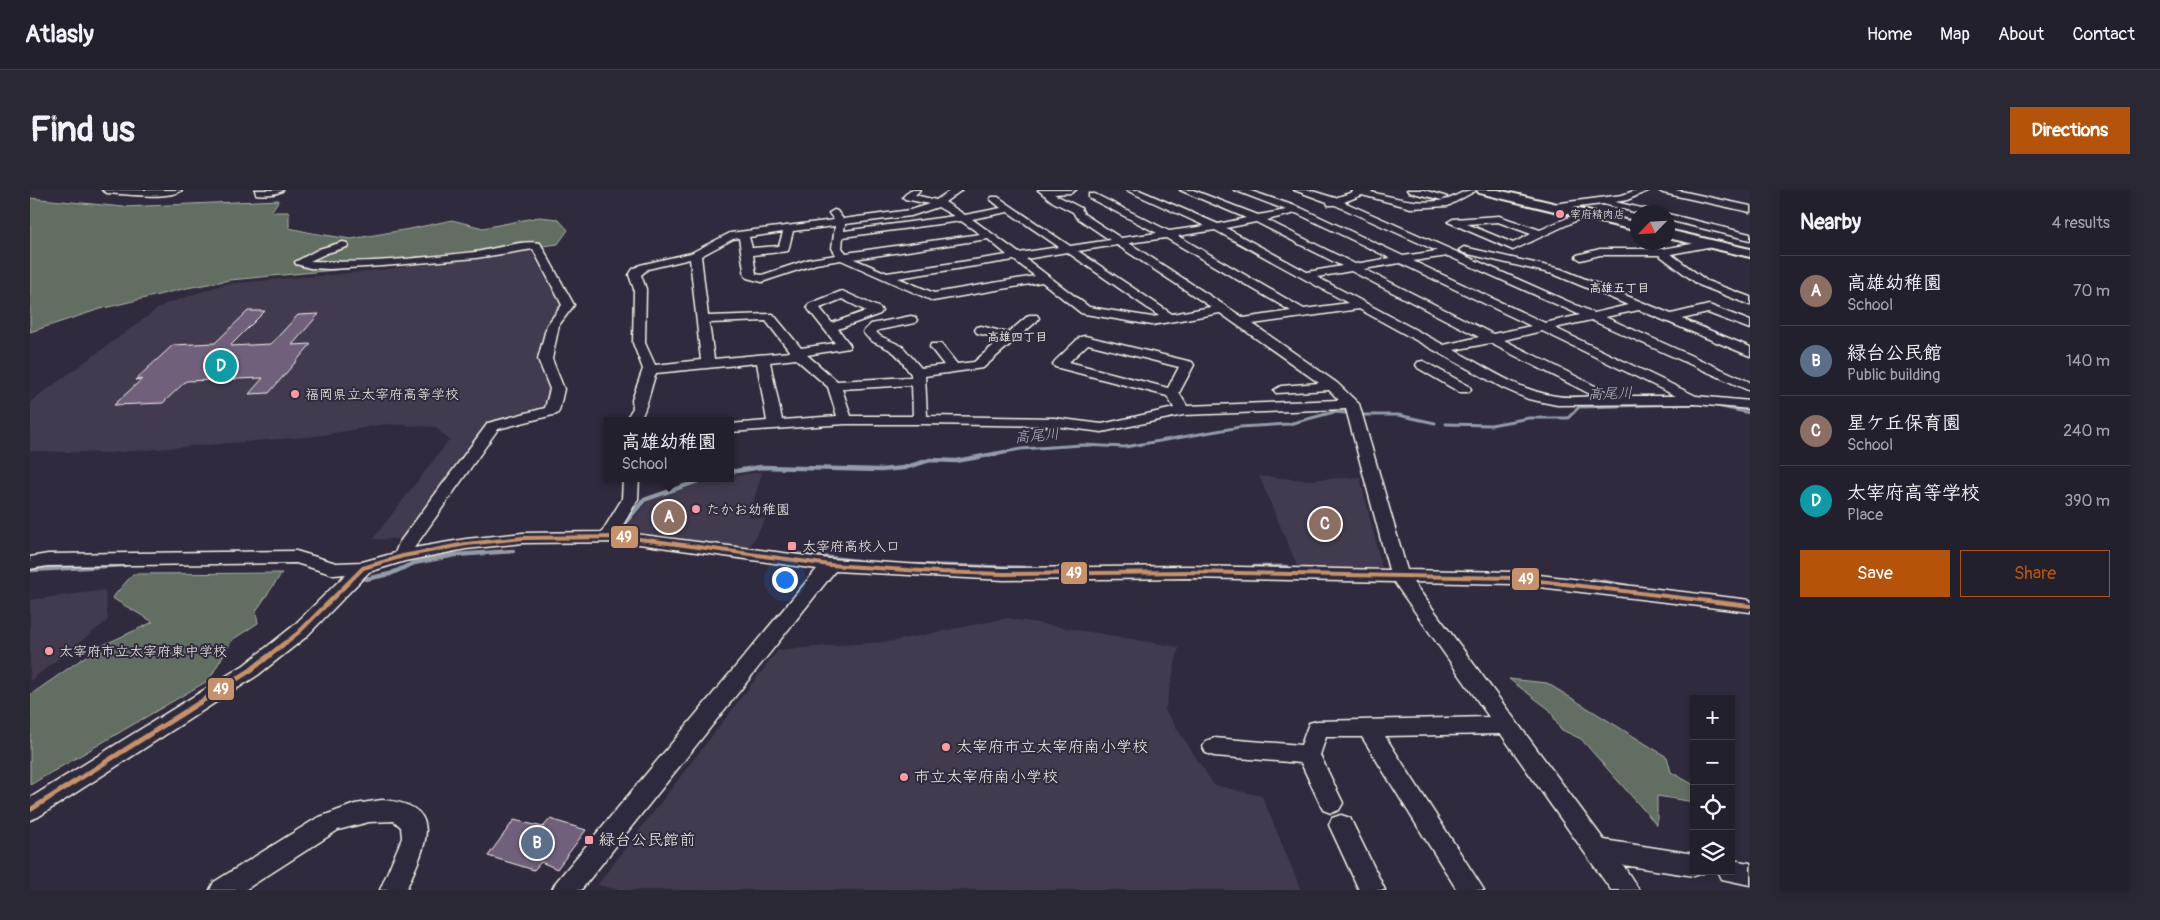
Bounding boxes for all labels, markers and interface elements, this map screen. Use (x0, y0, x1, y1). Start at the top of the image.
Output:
text: Atlasly (25, 20, 94, 49)
text: Home (1867, 23, 1912, 46)
text: Map (1940, 23, 1970, 46)
text: About (1998, 23, 2044, 46)
text: Contact (2072, 23, 2135, 46)
button: Directions (2010, 107, 2130, 154)
text: Find us (30, 108, 135, 152)
north arrow (1630, 205, 1675, 250)
marker: 宰府精肉店 (1554, 208, 1566, 220)
place label: 宰府精肉店 (1570, 208, 1625, 221)
text: Nearby (1800, 209, 1861, 236)
text: 4 results (2052, 213, 2110, 233)
text: 高雄幼稚園 (1847, 271, 1942, 295)
district label: 高雄五丁目 (1589, 281, 1649, 296)
text: A (1811, 281, 1821, 301)
text: 70 m (2073, 281, 2110, 301)
text: School (1847, 295, 1893, 315)
district label: 高雄四丁目 (987, 330, 1047, 345)
text: 緑台公民館 (1847, 341, 1942, 365)
pin: D (205, 347, 237, 385)
text: B (1811, 351, 1821, 371)
text: 140 m (2066, 351, 2110, 371)
text: Public building (1847, 365, 1940, 385)
water label: 高尾川 (1587, 384, 1633, 404)
place label: 福岡県立太宰府高等学校 (305, 386, 459, 403)
marker: 福岡県立太宰府高等学校 (289, 388, 301, 400)
text: 星ケ丘保育園 (1847, 411, 1961, 435)
popup (604, 417, 734, 482)
text: C (1811, 421, 1821, 441)
text: 240 m (2063, 421, 2110, 441)
water label: 高尾川 (1014, 425, 1060, 447)
text: 高雄幼稚園 (621, 430, 717, 454)
text: School (1847, 435, 1893, 455)
text: School (621, 454, 667, 474)
text: 太宰府高等学校 (1847, 481, 1980, 505)
text: D (1811, 491, 1821, 511)
text: 390 m (2064, 491, 2110, 511)
pin: A (653, 498, 685, 536)
place label: たかお幼稚園 (706, 501, 790, 518)
marker: たかお幼稚園 (690, 503, 702, 515)
pin: C (1309, 505, 1341, 543)
text: Place (1847, 505, 1883, 525)
line badge: 49 (610, 525, 639, 549)
text: 49 (616, 529, 632, 546)
place label: 太宰府高校入口 (802, 538, 900, 555)
marker: 太宰府高校入口 (786, 540, 798, 552)
button: Save (1800, 550, 1950, 597)
button: Share (1960, 550, 2110, 597)
line badge: 49 (1060, 561, 1088, 585)
text: 49 (1066, 565, 1082, 582)
your location (772, 567, 798, 593)
line badge: 49 (1511, 567, 1540, 591)
text: 49 (1518, 571, 1534, 588)
place label: 太宰府市立太宰府東中学校 (59, 643, 227, 660)
marker: 太宰府市立太宰府東中学校 (43, 645, 55, 657)
line badge: 49 (207, 677, 235, 701)
text: 49 (213, 681, 229, 698)
map controls (1690, 695, 1735, 875)
button: + (1690, 695, 1735, 740)
place label: 太宰府市立太宰府南小学校 (956, 737, 1148, 757)
button: − (1690, 740, 1735, 785)
marker: 太宰府市立太宰府南小学校 (940, 741, 952, 753)
place label: 市立太宰府南小学校 (914, 767, 1058, 787)
marker: 市立太宰府南小学校 (898, 771, 910, 783)
button: locate (1690, 785, 1735, 830)
pin: B (521, 824, 553, 862)
place label: 緑台公民館前 (599, 830, 695, 850)
button: layers (1690, 830, 1735, 875)
marker: 緑台公民館前 (583, 834, 595, 846)

